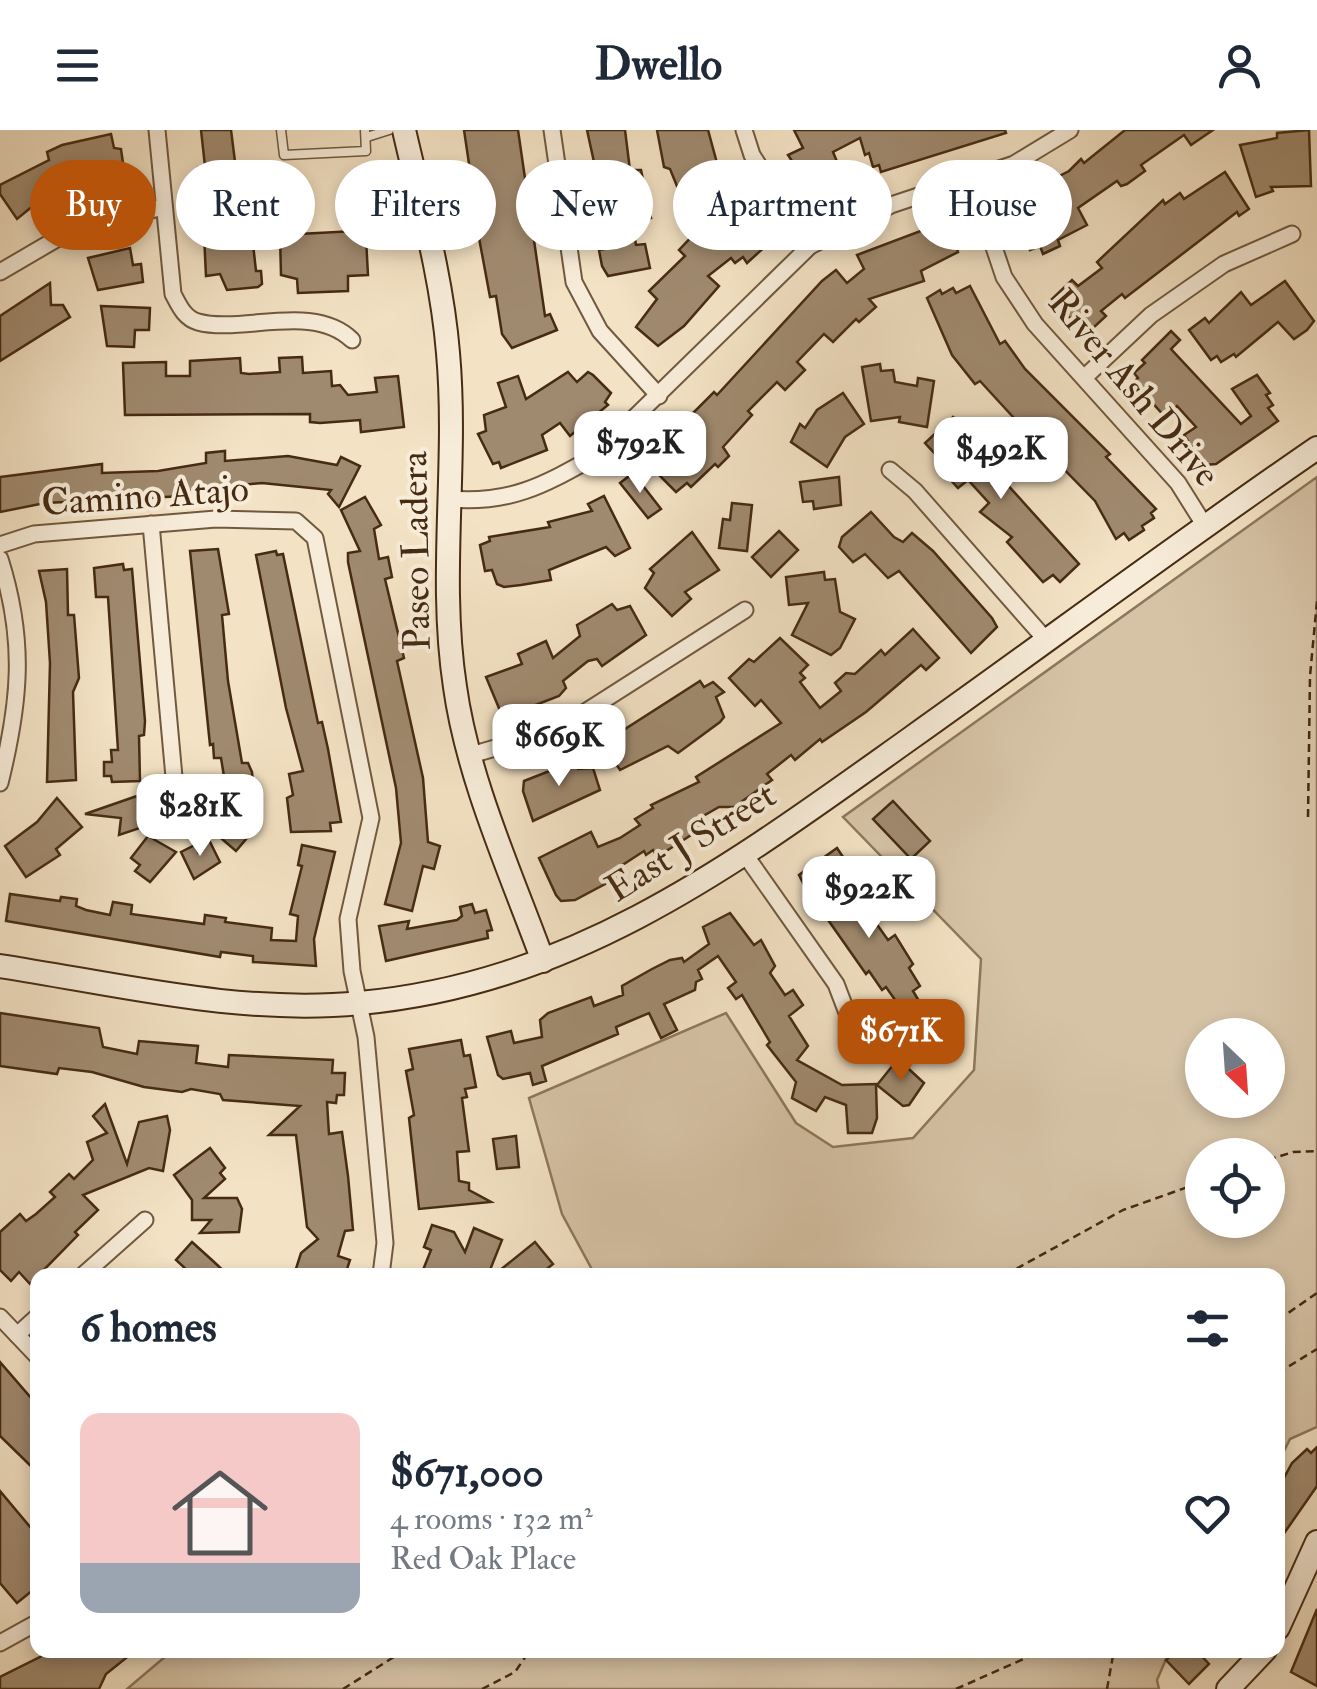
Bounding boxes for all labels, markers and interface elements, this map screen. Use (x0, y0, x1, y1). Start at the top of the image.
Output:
text: Dwello (595, 37, 722, 93)
icon: menu (50, 38, 105, 93)
icon: person (1212, 38, 1267, 93)
chip: Buy (30, 160, 156, 250)
chip: Rent (176, 160, 315, 250)
chip: Filters (335, 160, 496, 250)
chip: New (516, 160, 653, 250)
chip: Apartment (673, 160, 892, 250)
chip: House (912, 160, 1072, 250)
street label: River Ash Drive (1037, 279, 1231, 497)
pin: $792K (570, 411, 710, 496)
pin: $492K (931, 417, 1071, 502)
text: $792K (596, 423, 684, 463)
text: $492K (956, 429, 1046, 469)
street label: Paseo Ladera (390, 450, 442, 651)
street label: Camino Atajo (40, 465, 250, 527)
pin: $669K (489, 704, 629, 789)
text: $669K (514, 716, 604, 756)
street label: East J Street (597, 771, 785, 913)
pin: $281K (130, 774, 270, 859)
text: $281K (158, 786, 242, 826)
pin: $922K (799, 856, 939, 941)
text: $922K (824, 868, 914, 908)
pin: $671K (831, 999, 971, 1084)
text: $671K (860, 1011, 942, 1051)
north arrow (1185, 1018, 1285, 1118)
map controls (1185, 1018, 1285, 1238)
button: locate (1185, 1138, 1285, 1238)
icon: filters (1180, 1301, 1235, 1356)
text: 6 homes (80, 1302, 217, 1354)
text: $671,000 (390, 1447, 544, 1499)
icon: home (160, 1453, 280, 1573)
icon: heart (1180, 1486, 1235, 1541)
text: 4 rooms · 132 m² (390, 1499, 593, 1539)
text: Red Oak Place (390, 1539, 576, 1579)

